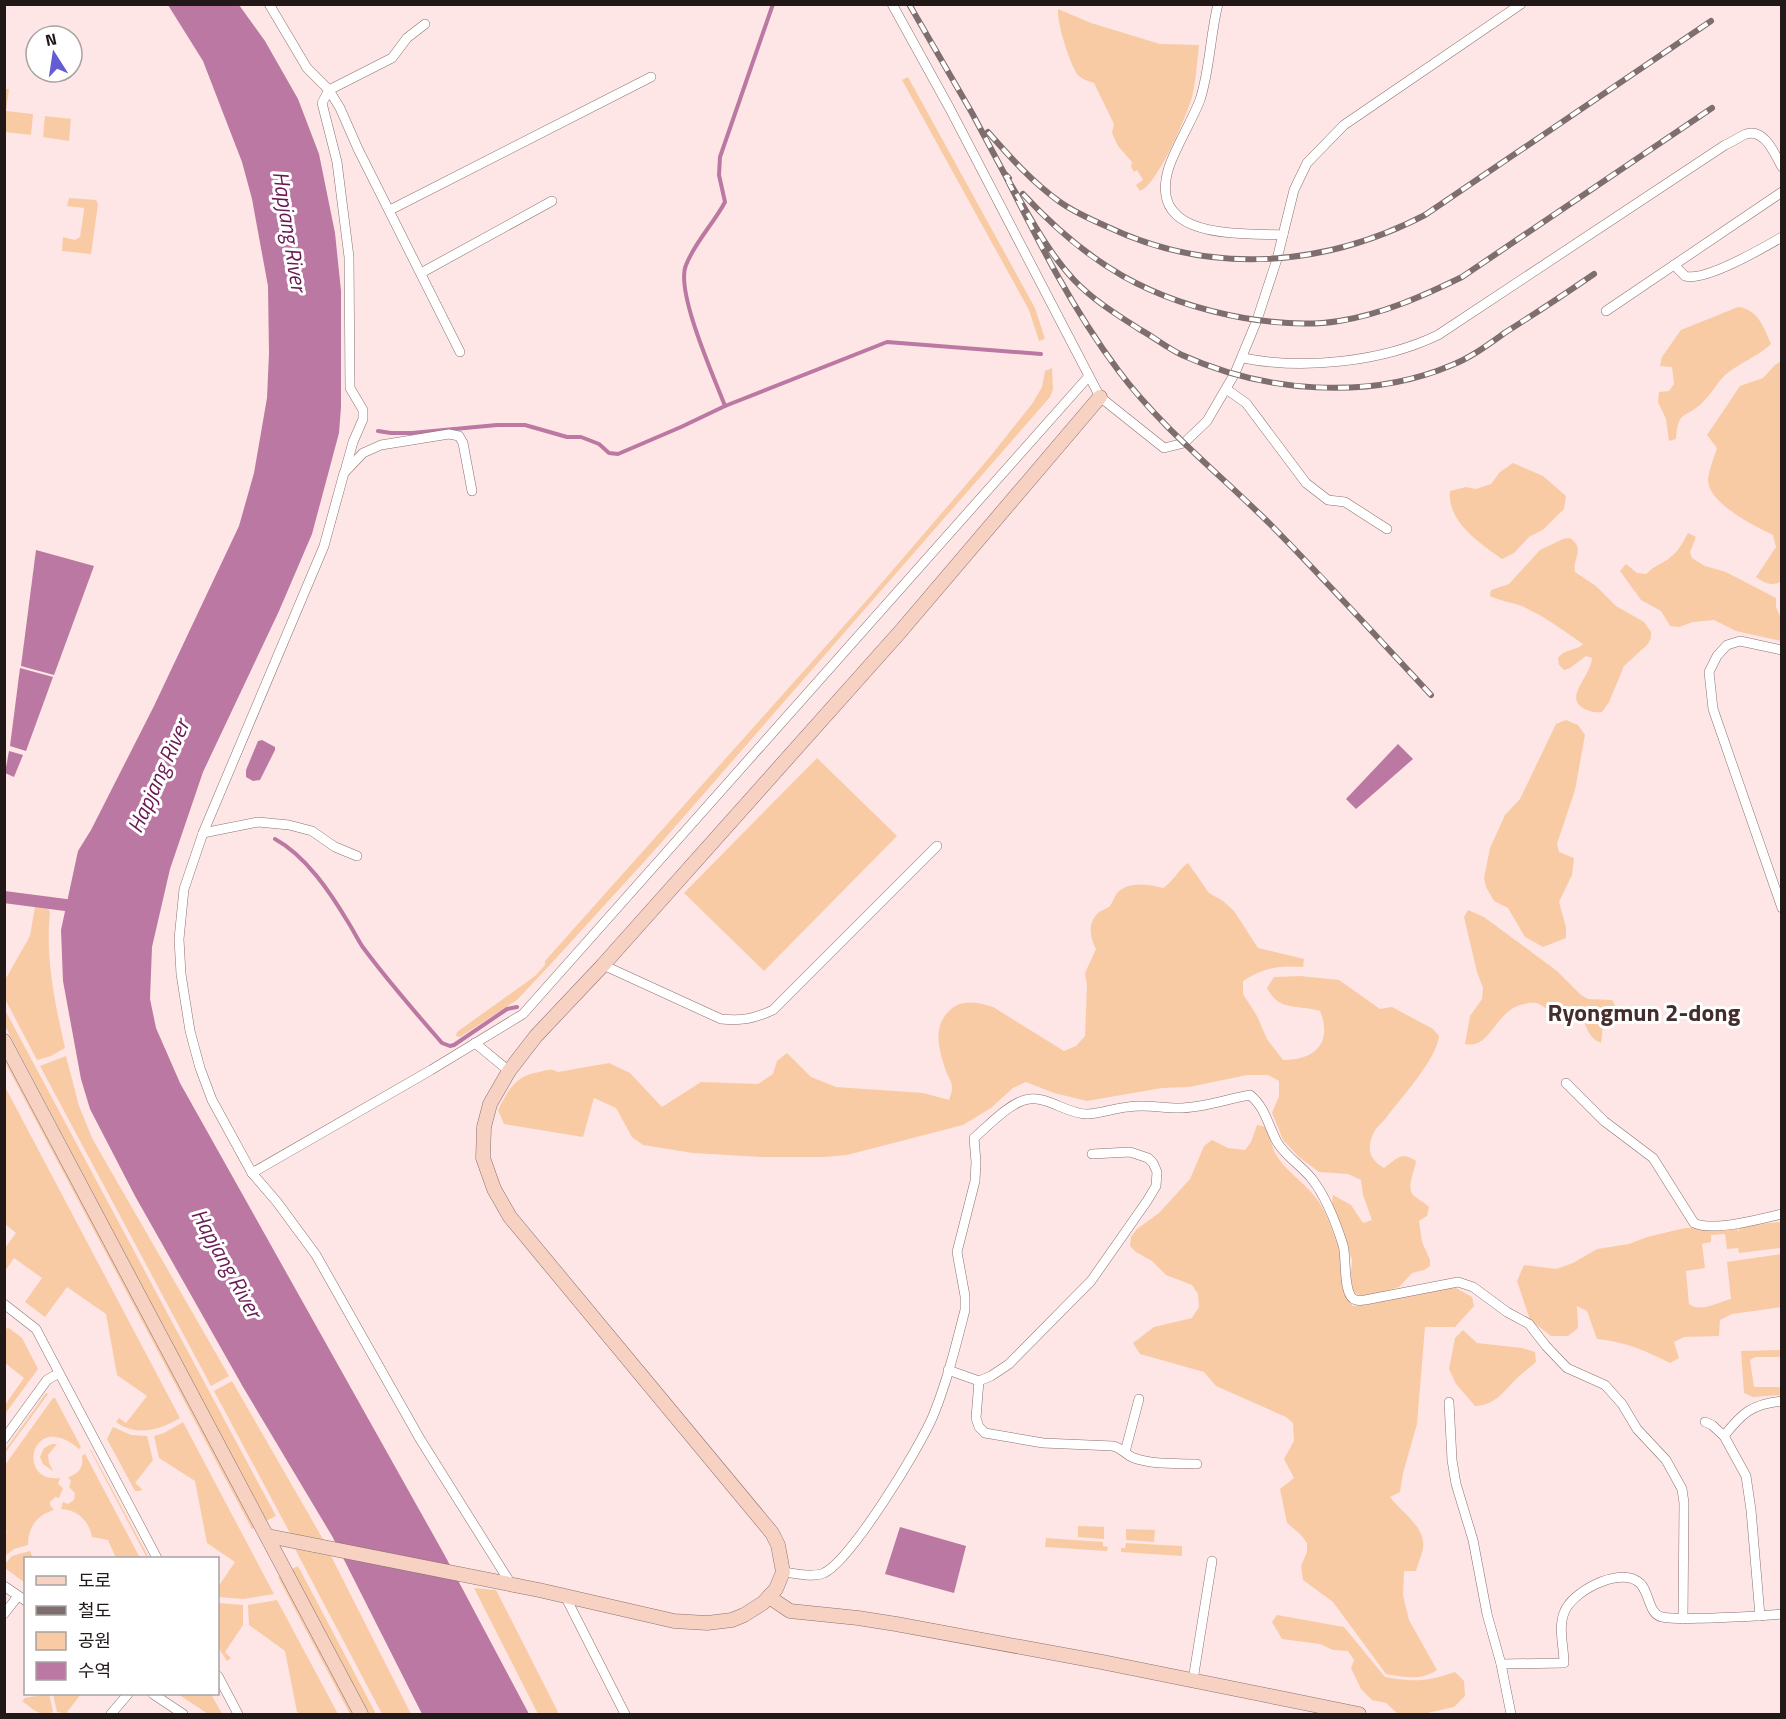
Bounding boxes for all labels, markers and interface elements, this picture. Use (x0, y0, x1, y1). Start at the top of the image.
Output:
north arrow (24, 24, 84, 84)
text: N (43, 26, 59, 52)
water label: Hapjang River (264, 169, 317, 296)
water label: Hapjang River (118, 711, 199, 838)
district label: Ryongmun 2-dong (1548, 994, 1741, 1030)
water label: Hapjang River (183, 1202, 273, 1327)
legend (24, 1557, 219, 1695)
text: 도로 (78, 1567, 111, 1594)
text: 철도 (78, 1597, 111, 1624)
text: 공원 (78, 1627, 111, 1654)
text: 수역 (78, 1657, 111, 1684)

